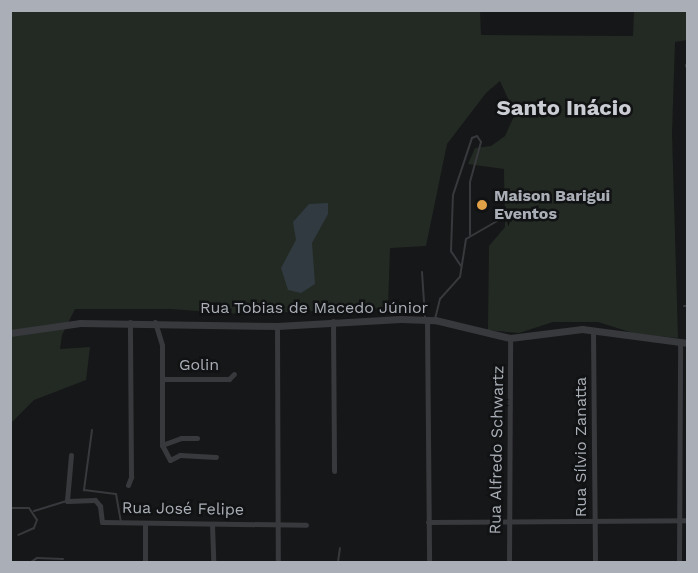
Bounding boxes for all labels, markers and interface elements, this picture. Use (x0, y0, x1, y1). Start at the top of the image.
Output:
district label: Santo Inácio (497, 95, 631, 121)
place label: Maison Barigui Eventos (494, 186, 610, 224)
marker: Maison Barigui Eventos (475, 198, 489, 212)
street label: Rua Tobias de Macedo Júnior (199, 298, 429, 318)
street label: Golin (179, 355, 219, 375)
street label: Rua Alfredo Schwartz (486, 365, 508, 535)
street label: Rua Sílvio Zanatta (571, 377, 591, 517)
street label: Rua José Felipe (121, 498, 245, 520)

